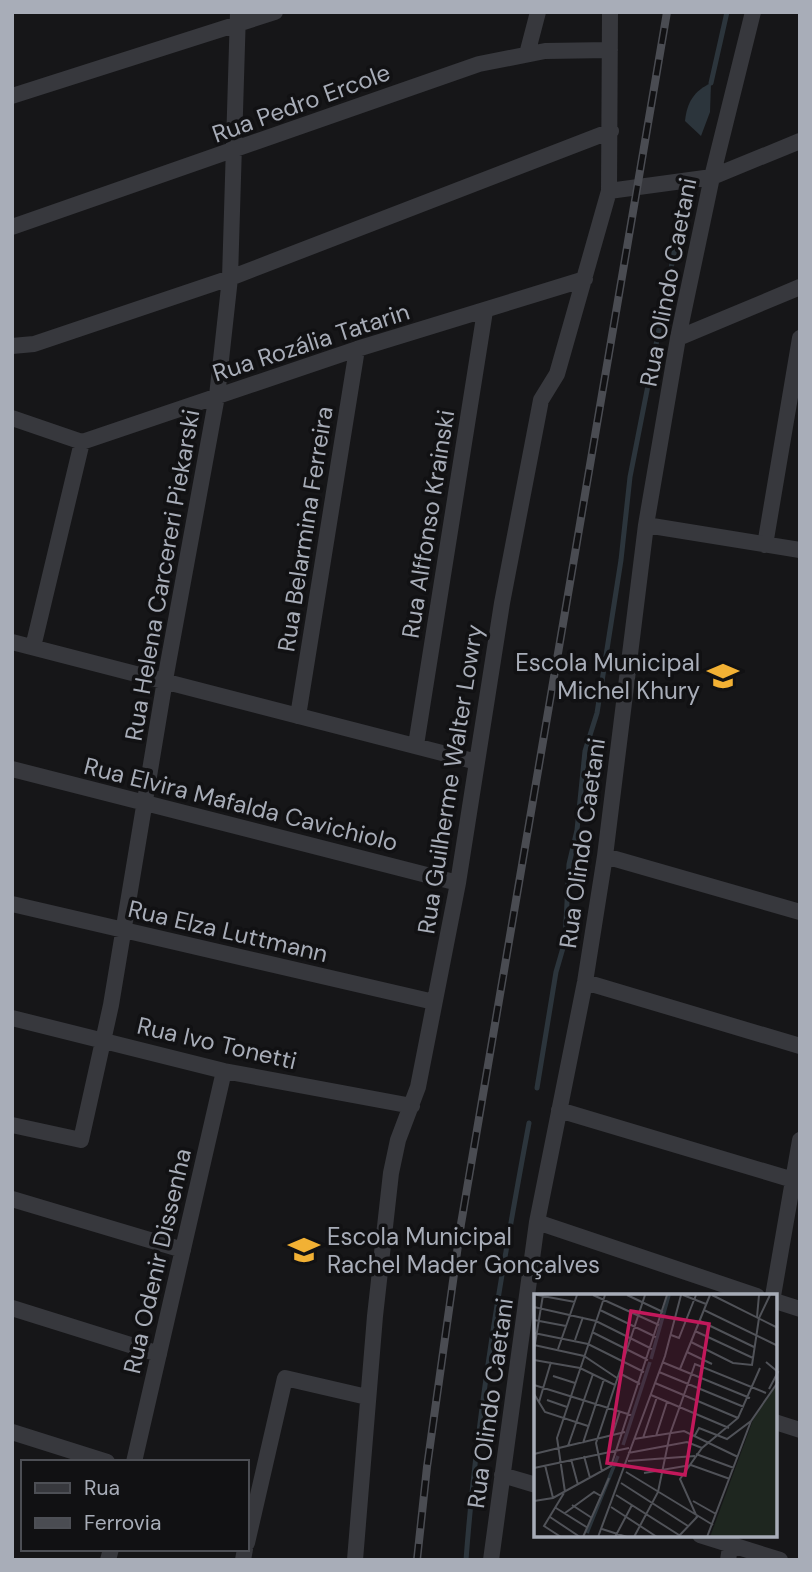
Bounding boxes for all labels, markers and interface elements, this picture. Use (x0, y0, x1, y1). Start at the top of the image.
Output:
street label: Rua Pedro Ercole (208, 56, 394, 150)
street label: Rua Olindo Caetani (633, 175, 703, 389)
street label: Rua Rozália Tatarin (209, 296, 413, 388)
street label: Rua Belarmina Ferreira (270, 404, 340, 654)
street label: Rua Helena Carcereri Piekarski (118, 407, 206, 743)
street label: Rua Alffonso Krainski (395, 408, 461, 640)
street label: Rua Guilherme Walter Lowry (410, 622, 490, 936)
place label: Escola Municipal Michel Khury (515, 647, 700, 706)
school or university icon: Escola Municipal Michel Khury (706, 659, 740, 693)
street label: Rua Olindo Caetani (552, 736, 612, 950)
street label: Rua Elvira Mafalda Cavichiolo (81, 750, 401, 858)
street label: Rua Elza Luttmann (125, 893, 331, 969)
street label: Rua Ivo Tonetti (134, 1010, 300, 1076)
street label: Rua Odenir Dissenha (116, 1145, 198, 1377)
place label: Escola Municipal Rachel Mader Gonçalves (327, 1221, 600, 1280)
school or university icon: Escola Municipal Rachel Mader Gonçalves (287, 1233, 321, 1267)
inset map (534, 1294, 777, 1537)
street label: Rua Olindo Caetani (460, 1296, 520, 1510)
legend (21, 1460, 248, 1551)
text: Rua (84, 1474, 120, 1502)
text: Ferrovia (84, 1509, 161, 1537)

